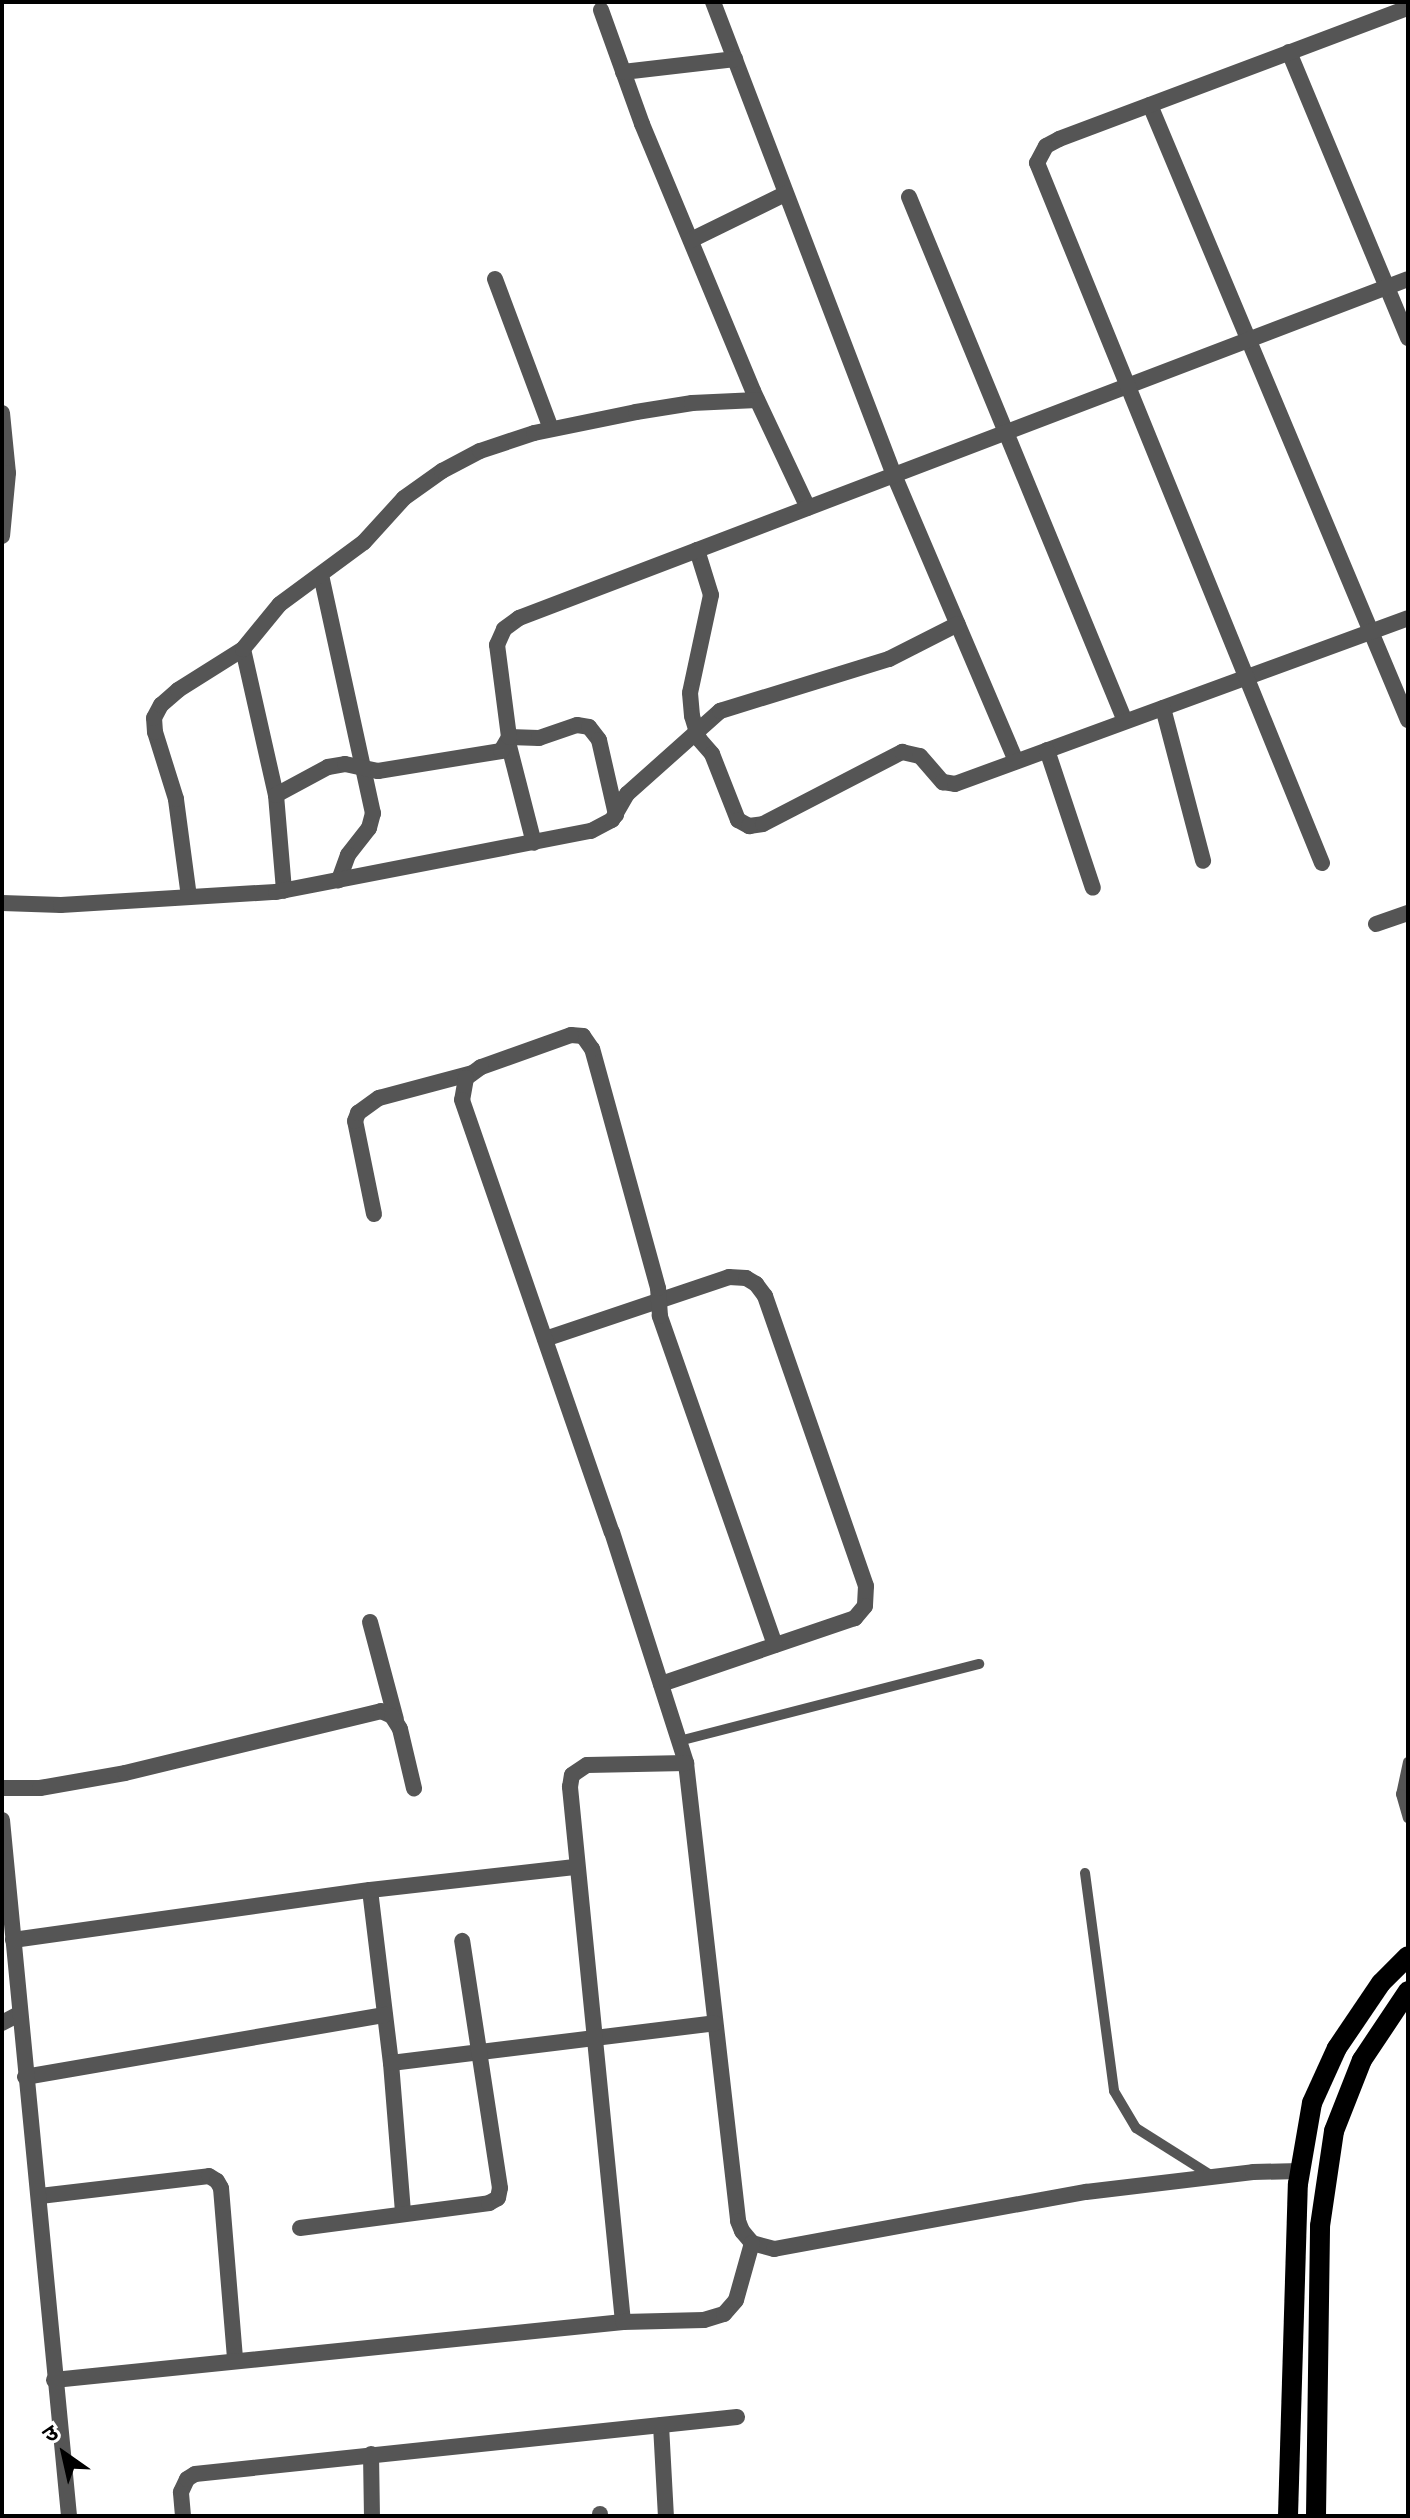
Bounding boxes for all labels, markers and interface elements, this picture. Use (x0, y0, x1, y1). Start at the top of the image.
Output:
north arrow (24, 2414, 104, 2494)
text: उ (37, 2419, 63, 2448)

